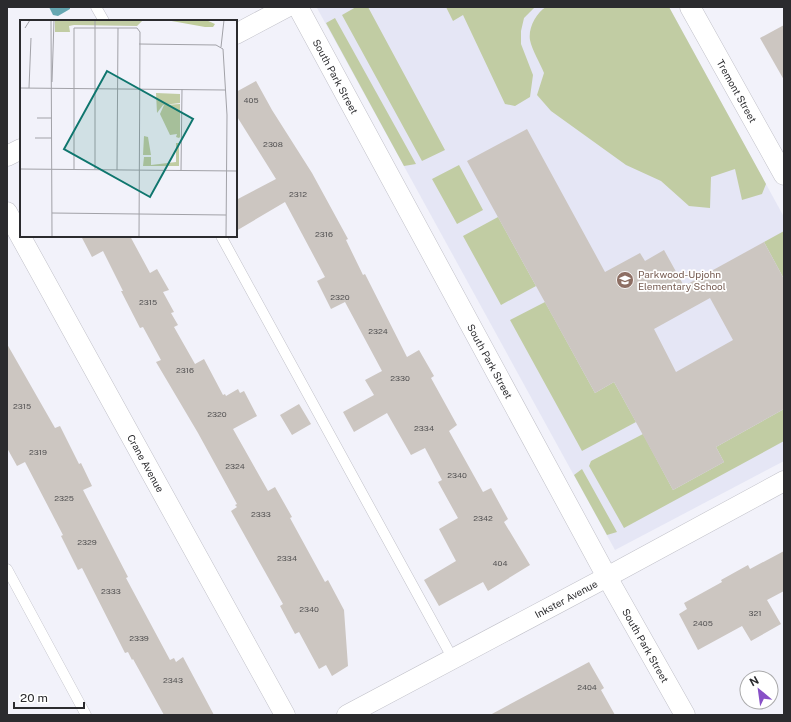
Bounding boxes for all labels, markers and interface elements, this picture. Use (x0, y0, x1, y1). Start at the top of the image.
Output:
inset map (20, 20, 237, 237)
street label: South Park Street (311, 37, 361, 116)
street label: Tremont Street (714, 57, 759, 125)
house number: 405 (243, 95, 259, 105)
house number: 2308 (263, 139, 283, 149)
house number: 2312 (289, 189, 307, 199)
house number: 2316 (315, 229, 333, 239)
place label: Parkwood-Upjohn Elementary School (638, 268, 726, 292)
school or university icon: Parkwood-Upjohn Elementary School (615, 270, 635, 290)
house number: 2320 (330, 292, 350, 302)
house number: 2315 (139, 297, 157, 307)
street label: South Park Street (465, 322, 515, 401)
house number: 2324 (368, 326, 388, 336)
house number: 2316 (176, 365, 194, 375)
house number: 2330 (390, 373, 410, 383)
house number: 2315 (13, 401, 31, 411)
house number: 2320 (207, 409, 227, 419)
house number: 2334 (414, 423, 434, 433)
street label: Crane Avenue (125, 432, 167, 495)
house number: 2319 (29, 447, 47, 457)
house number: 2324 (225, 461, 245, 471)
house number: 2340 (447, 470, 467, 480)
house number: 2325 (54, 493, 74, 503)
house number: 2333 (251, 509, 271, 519)
house number: 2342 (473, 513, 493, 523)
house number: 2329 (77, 537, 97, 547)
house number: 2334 (277, 553, 297, 563)
house number: 404 (493, 558, 507, 568)
street label: Inkster Avenue (533, 577, 600, 620)
house number: 2333 (101, 586, 121, 596)
house number: 2340 (299, 604, 319, 614)
street label: South Park Street (620, 606, 671, 685)
house number: 321 (748, 608, 762, 618)
house number: 2405 (693, 618, 713, 628)
house number: 2339 (129, 633, 149, 643)
north arrow (739, 670, 779, 710)
text: N (747, 674, 761, 689)
house number: 2343 (163, 675, 183, 685)
house number: 2404 (577, 682, 597, 692)
scale bar (14, 684, 84, 710)
text: 20 m (20, 691, 48, 705)

